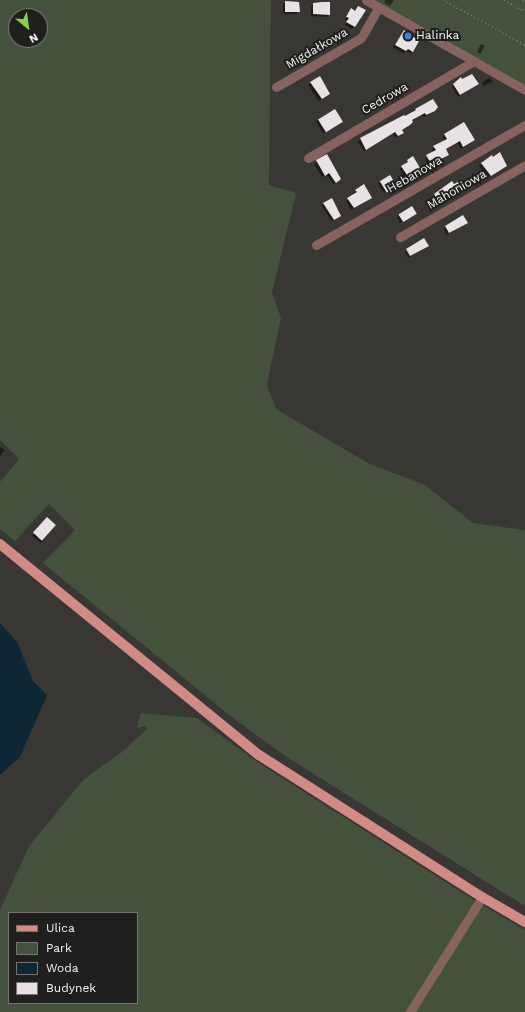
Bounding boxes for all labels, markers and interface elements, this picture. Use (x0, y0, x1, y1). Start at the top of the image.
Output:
north arrow (8, 8, 48, 48)
street label: Migdałkowa (284, 26, 350, 72)
place label: Halinka (416, 29, 459, 43)
text: N (27, 30, 40, 46)
marker: Halinka (403, 31, 413, 41)
street label: Cedrowa (359, 80, 411, 118)
street label: Hebanowa (385, 153, 445, 197)
street label: Mahoniowa (425, 167, 489, 213)
legend (8, 912, 138, 1004)
text: Ulica (46, 921, 75, 935)
text: Park (46, 941, 72, 955)
text: Woda (46, 961, 79, 975)
text: Budynek (46, 981, 96, 995)

